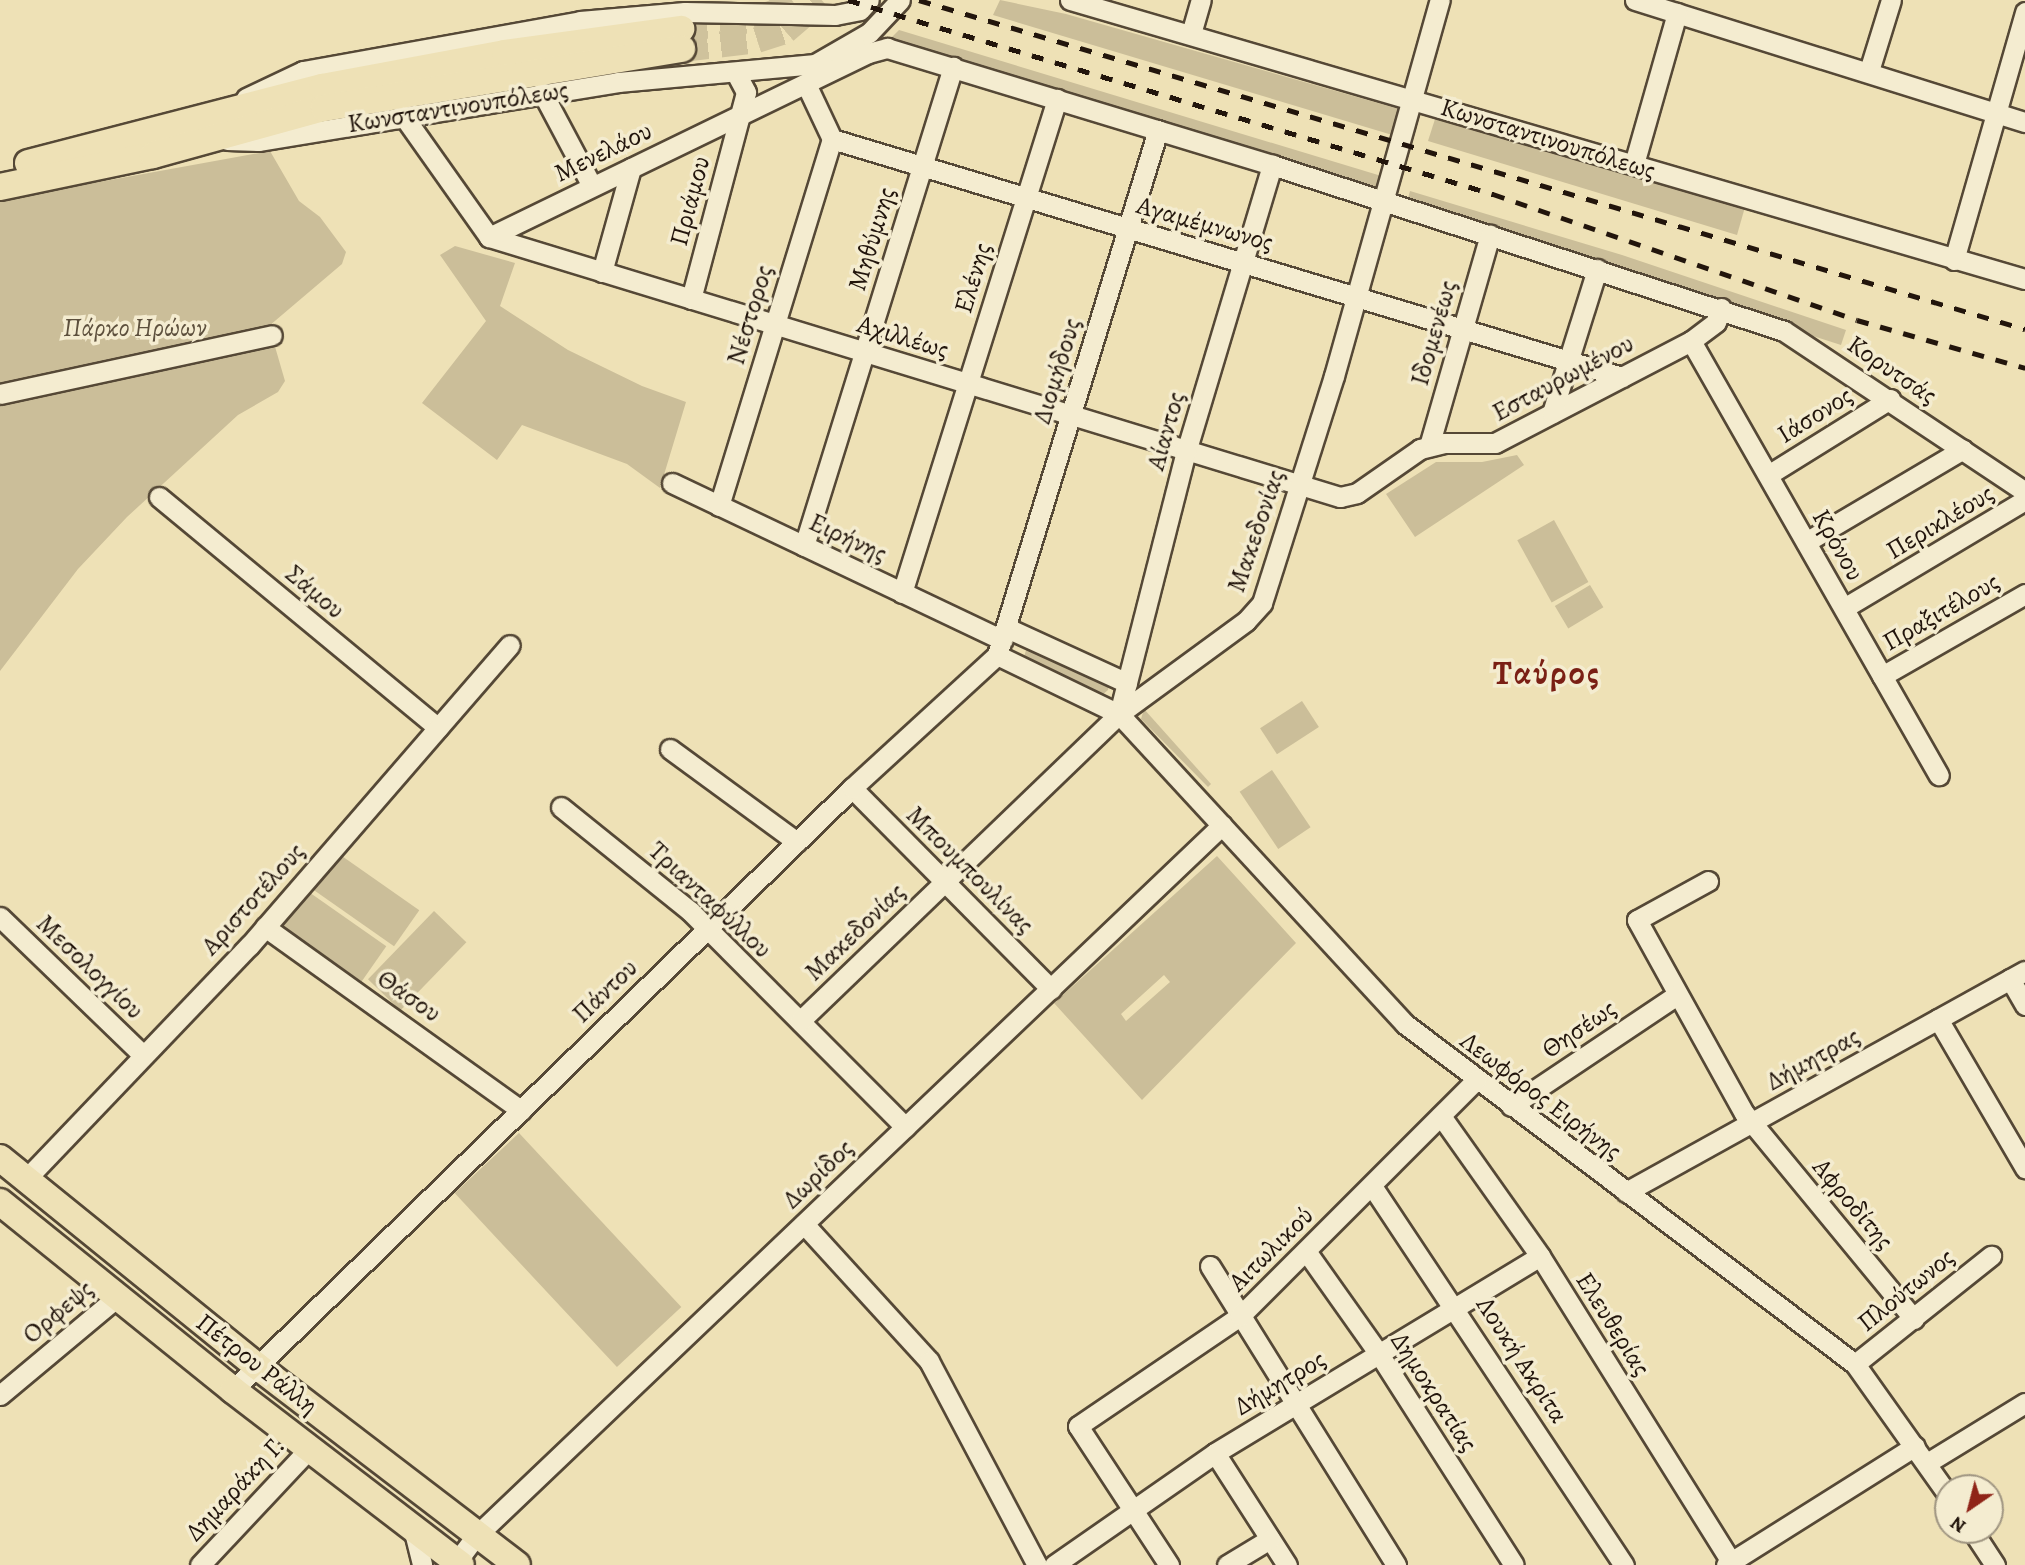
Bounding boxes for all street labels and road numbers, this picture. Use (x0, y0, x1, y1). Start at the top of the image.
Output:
street label: Κωνσταντινουπόλεως (345, 74, 571, 140)
street label: Κωνσταντινουπόλεως (1437, 91, 1659, 187)
street label: Μενελάου (549, 115, 657, 189)
street label: Πριάμου (663, 153, 717, 249)
street label: Μηθύμνης (841, 183, 903, 295)
street label: Αγαμέμνωνος (1133, 190, 1277, 258)
street label: Ελένης (948, 239, 998, 317)
street label: Νέστορος (720, 262, 780, 368)
street label: Ιδομενέως (1404, 277, 1464, 389)
street label: Αχιλλέως (854, 308, 952, 366)
street label: Διομήδους (1026, 315, 1088, 427)
street label: Εσταυρωμένου (1487, 328, 1639, 428)
street label: Κορυτσάς (1841, 329, 1943, 411)
street label: Ιάσονος (1772, 380, 1858, 450)
street label: Αίαντος (1140, 388, 1192, 474)
street label: Μακεδονίας (1221, 466, 1291, 596)
street label: Περικλέους (1881, 478, 1999, 566)
street label: Κρόνου (1805, 504, 1871, 586)
street label: Ειρήνης (804, 507, 892, 569)
street label: Σάμου (279, 558, 351, 626)
street label: Πραξιτέλους (1877, 566, 2005, 658)
street label: Μπουμπουλίνας (900, 800, 1040, 940)
street label: Τριανταφύλλου (642, 835, 778, 965)
street label: Αριστοτέλους (195, 837, 311, 961)
street label: Μακεδονίας (798, 877, 912, 987)
street label: Μεσολογγίου (30, 908, 150, 1026)
street label: Πάντου (566, 952, 644, 1030)
street label: Θάσου (371, 963, 447, 1029)
street label: Θησέως (1536, 993, 1622, 1065)
street label: Δήμητρας (1761, 1021, 1865, 1097)
street label: Λεωφόρος Ειρήνης (1454, 1025, 1628, 1167)
street label: Δωρίδος (776, 1133, 860, 1215)
street label: Αφροδίτης (1806, 1152, 1900, 1256)
street label: Αιτωλικού (1222, 1200, 1320, 1298)
street label: Πλούτωνος (1851, 1242, 1961, 1338)
street label: Ελευθερίας (1569, 1266, 1657, 1382)
street label: Ορφεψς (16, 1274, 100, 1350)
street label: Λουκή Ακρίτα (1470, 1291, 1574, 1429)
street label: Πέτρου Ράλλη (190, 1307, 324, 1421)
street label: Δημοκρατίας (1384, 1327, 1484, 1457)
street label: Δήμητρος (1229, 1344, 1331, 1422)
street label: Δημαράκη Γ. (179, 1430, 291, 1548)

